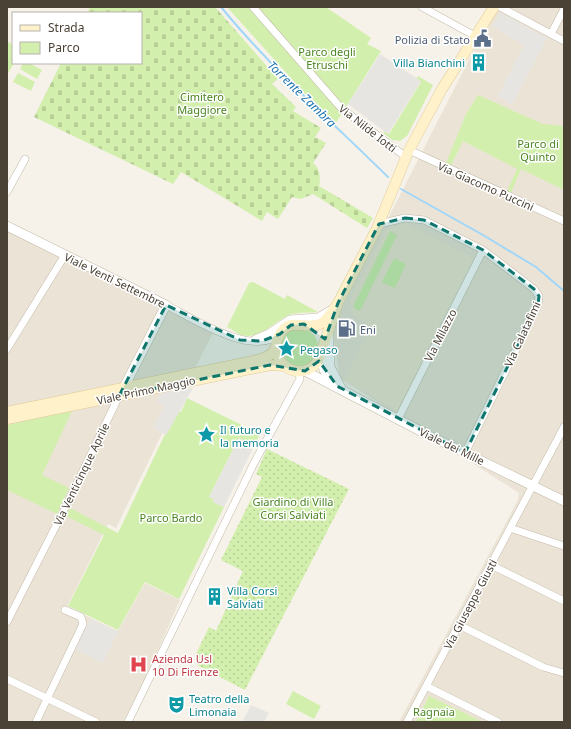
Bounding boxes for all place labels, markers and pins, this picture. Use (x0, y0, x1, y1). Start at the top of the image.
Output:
public building icon: Polizia di Stato (473, 29, 493, 49)
place label: Polizia di Stato (395, 32, 470, 47)
building icon: Villa Bianchini (468, 52, 488, 72)
place label: Villa Bianchini (393, 55, 465, 70)
fuel station icon: Eni (337, 319, 357, 339)
place label: Eni (360, 322, 376, 337)
place icon: Pegaso (277, 339, 297, 359)
place label: Pegaso (300, 342, 338, 357)
place label: Il futuro e la memoria (220, 422, 279, 450)
place icon: Il futuro e la memoria (197, 425, 217, 445)
place label: Villa Corsi Salviati (227, 583, 277, 611)
building icon: Villa Corsi Salviati (204, 586, 224, 606)
place label: Azienda Usl 10 Di Firenze (152, 651, 218, 679)
hospital icon: Azienda Usl 10 Di Firenze (129, 654, 149, 674)
place label: Teatro della Limonaia (189, 691, 249, 719)
theatre icon: Teatro della Limonaia (166, 694, 186, 714)

